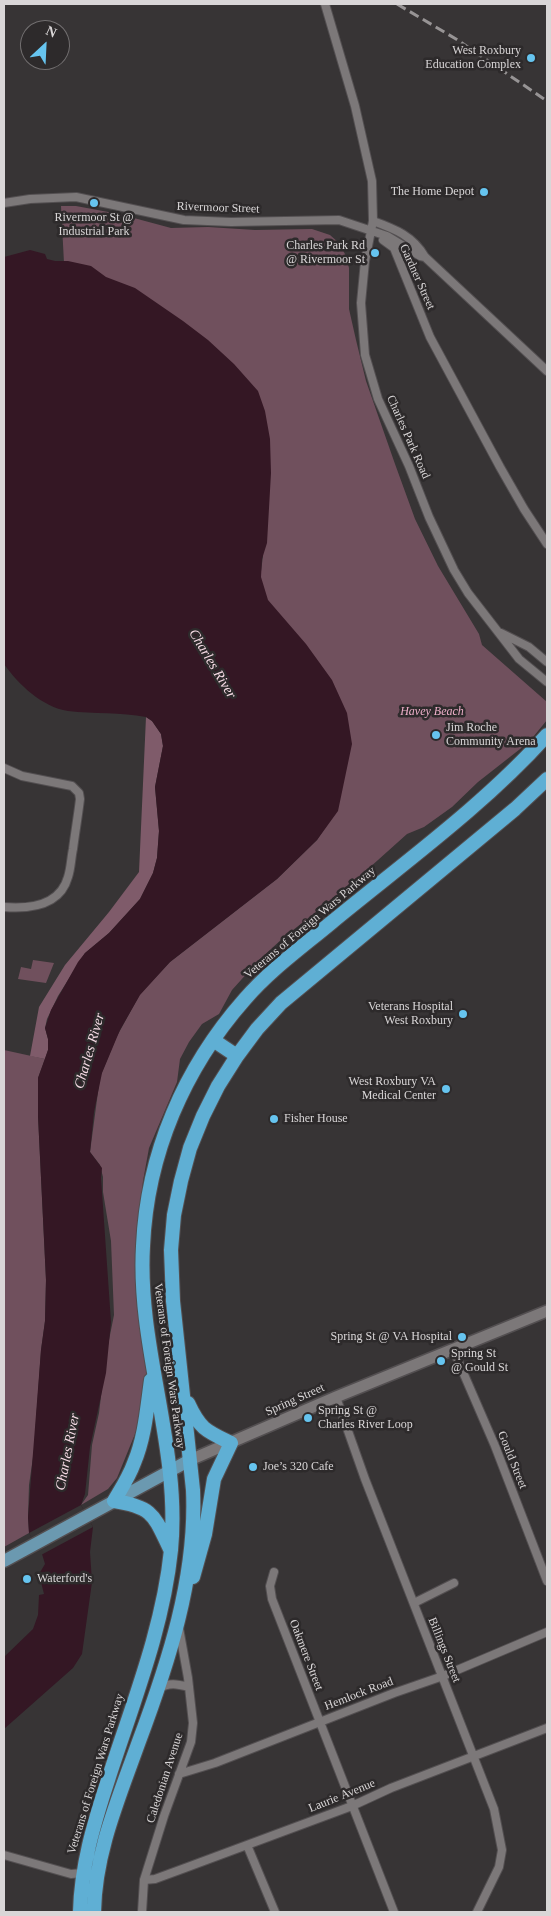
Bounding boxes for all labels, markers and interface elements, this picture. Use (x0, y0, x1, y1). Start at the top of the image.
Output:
north arrow (20, 20, 70, 70)
text: N (43, 23, 59, 41)
place label: West Roxbury Education Complex (425, 44, 521, 72)
marker: West Roxbury Education Complex (525, 52, 537, 64)
place label: The Home Depot (391, 185, 474, 199)
marker: The Home Depot (478, 186, 490, 198)
marker: Rivermoor St @ Industrial Park (88, 197, 100, 209)
street label: Rivermoor Street (176, 199, 260, 217)
place label: Rivermoor St @ Industrial Park (54, 211, 134, 239)
place label: Charles Park Rd @ Rivermoor St (286, 239, 365, 267)
street label: Gardner Street (396, 242, 438, 312)
marker: Charles Park Rd @ Rivermoor St (369, 247, 381, 259)
street label: Charles Park Road (383, 393, 433, 481)
water label: Charles River (185, 626, 239, 702)
park label: Havey Beach (400, 705, 464, 719)
place label: Jim Roche Community Arena (446, 721, 536, 749)
marker: Jim Roche Community Arena (430, 729, 442, 741)
street label: Veterans of Foreign Wars Parkway (241, 864, 379, 982)
place label: Veterans Hospital West Roxbury (368, 1000, 453, 1028)
marker: Veterans Hospital West Roxbury (457, 1008, 469, 1020)
water label: Charles River (71, 1011, 109, 1091)
place label: West Roxbury VA Medical Center (349, 1075, 436, 1103)
marker: West Roxbury VA Medical Center (440, 1083, 452, 1095)
place label: Fisher House (284, 1112, 348, 1126)
marker: Fisher House (268, 1113, 280, 1125)
street label: Veterans of Foreign Wars Parkway (150, 1282, 188, 1450)
place label: Spring St @ VA Hospital (330, 1330, 452, 1344)
marker: Spring St @ VA Hospital (456, 1331, 468, 1343)
place label: Spring St @ Gould St (451, 1347, 508, 1375)
marker: Spring St @ Gould St (435, 1355, 447, 1367)
street label: Spring Street (263, 1381, 327, 1419)
place label: Spring St @ Charles River Loop (318, 1404, 413, 1432)
water label: Charles River (52, 1412, 84, 1492)
marker: Spring St @ Charles River Loop (302, 1412, 314, 1424)
street label: Gould Street (494, 1429, 530, 1491)
place label: Joe’s 320 Cafe (263, 1460, 334, 1474)
marker: Joe’s 320 Cafe (247, 1461, 259, 1473)
place label: Waterford's (37, 1572, 92, 1586)
marker: Waterford's (21, 1573, 33, 1585)
street label: Billings Street (424, 1615, 464, 1685)
street label: Oakmere Street (286, 1617, 326, 1693)
street label: Hemlock Road (323, 1674, 395, 1714)
street label: Veterans of Foreign Wars Parkway (65, 1692, 127, 1856)
street label: Caledonian Avenue (144, 1731, 186, 1825)
street label: Laurie Avenue (307, 1776, 377, 1816)

